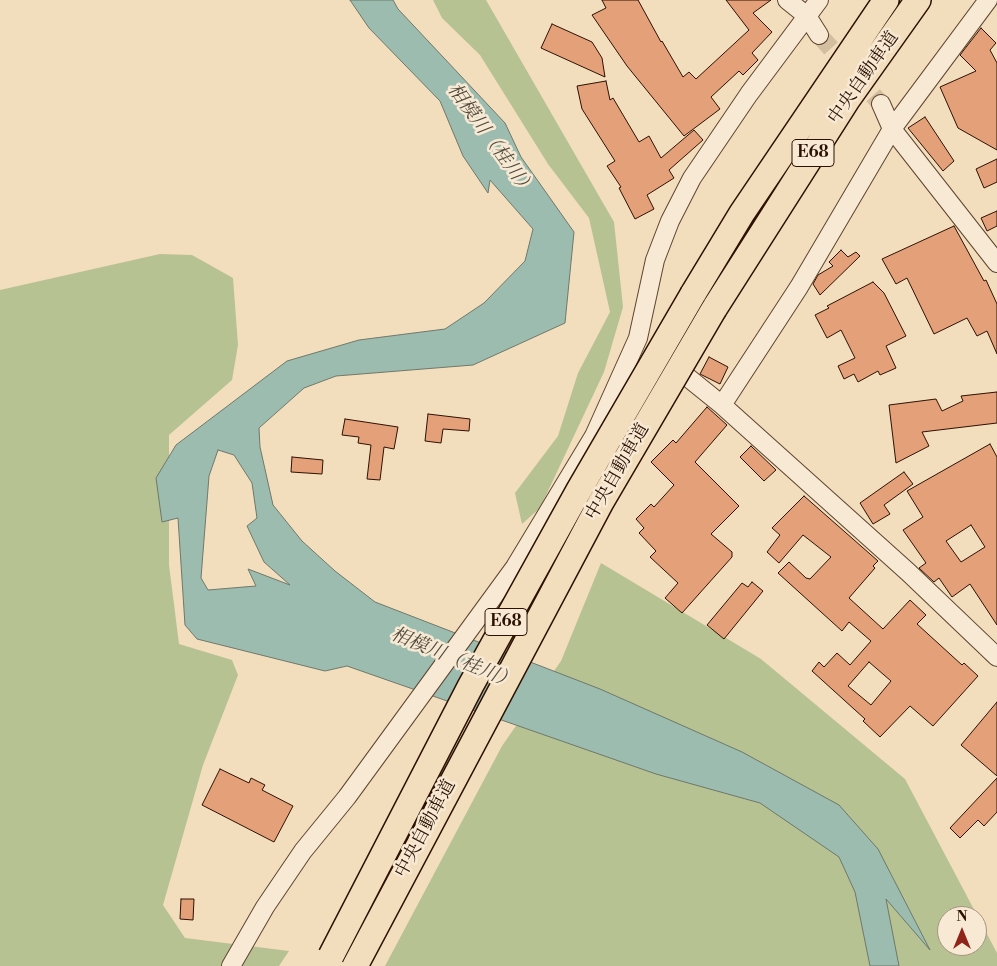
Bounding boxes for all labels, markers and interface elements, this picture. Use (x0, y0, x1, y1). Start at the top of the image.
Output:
street label: 中央自動車道 (824, 28, 904, 128)
water label: 相模川（桂川） (442, 79, 538, 201)
road number: E68 (792, 140, 834, 167)
street label: 中央自動車道 (582, 420, 654, 524)
road number: E68 (485, 608, 527, 636)
water label: 相模川（桂川） (387, 624, 519, 694)
street label: 中央自動車道 (391, 776, 461, 882)
north arrow (937, 906, 987, 956)
text: N (956, 908, 968, 926)

